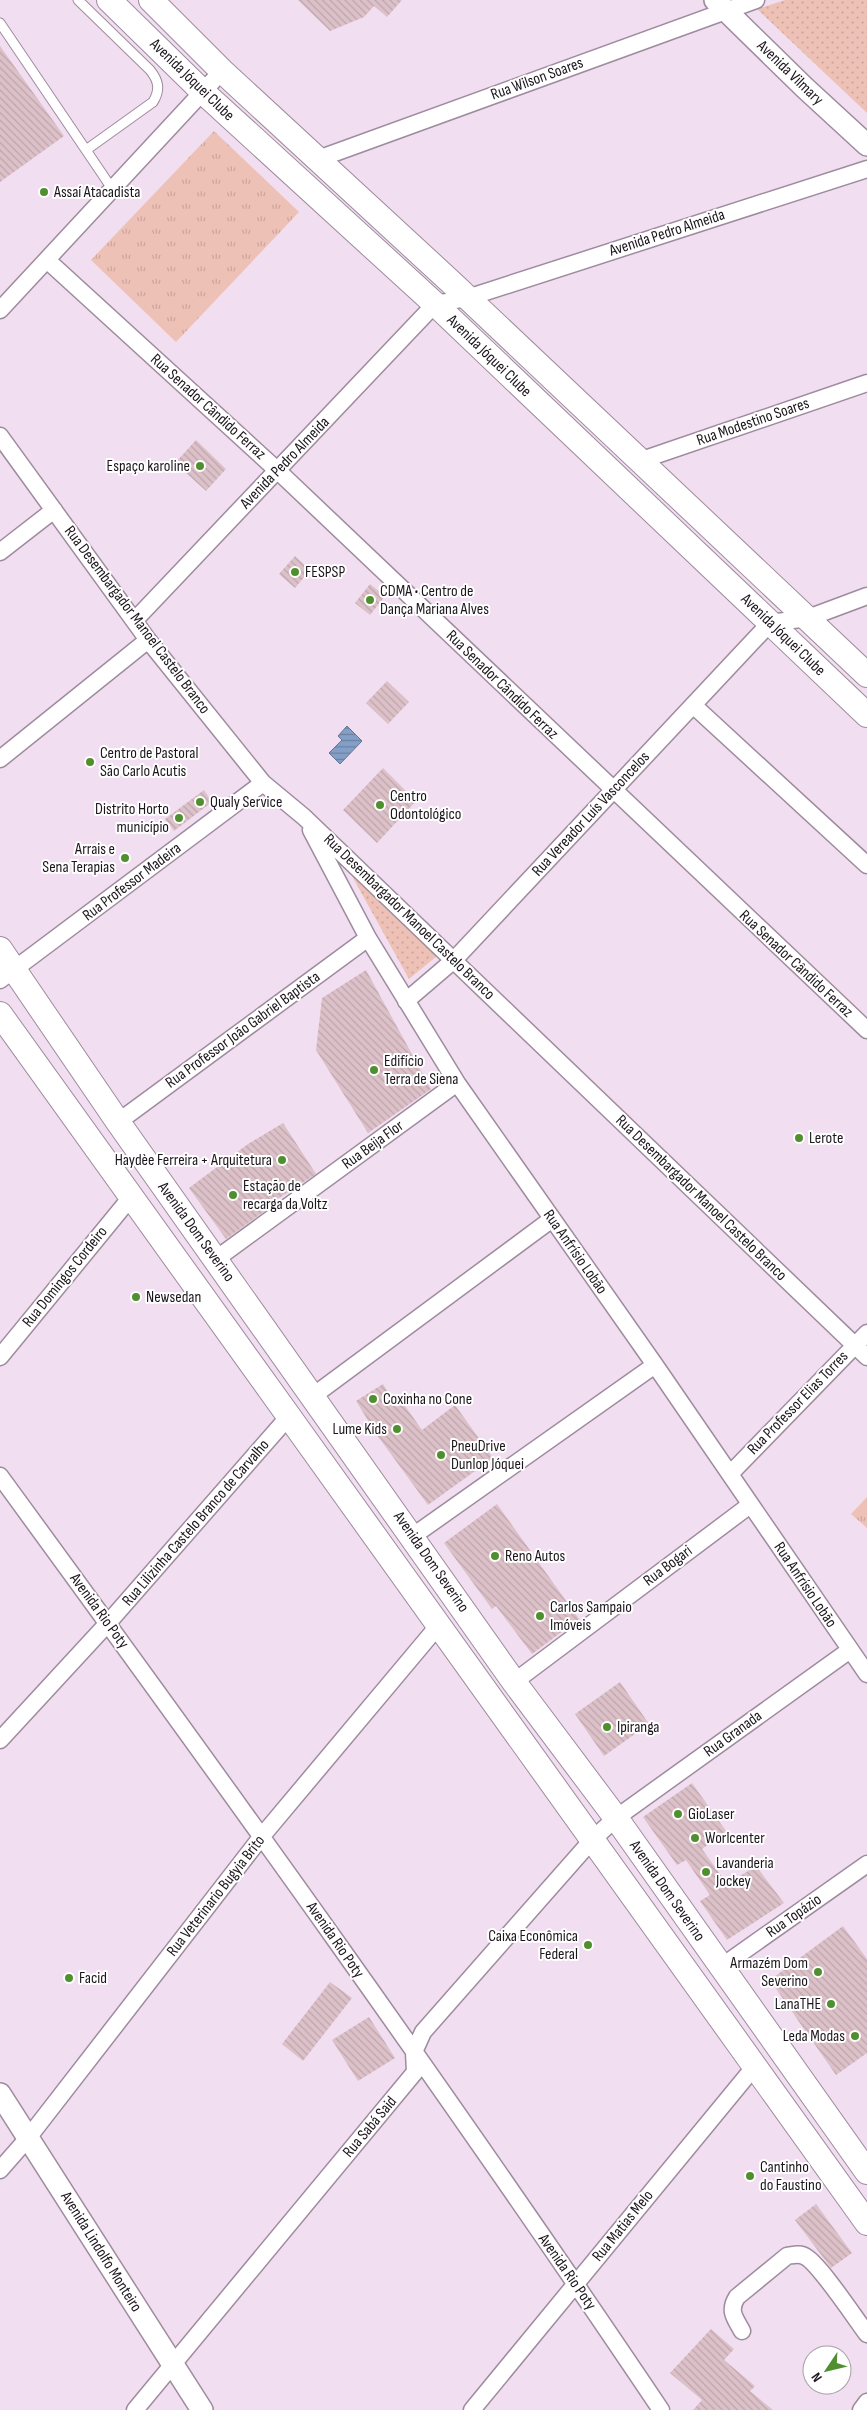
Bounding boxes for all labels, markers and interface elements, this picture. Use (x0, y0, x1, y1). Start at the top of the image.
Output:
street label: Avenida Jóquei Clube (145, 34, 238, 125)
street label: Avenida Vilmary (752, 36, 827, 109)
street label: Rua Wilson Soares (488, 53, 586, 105)
place label: Assaí Atacadista (53, 183, 140, 202)
marker: Assaí Atacadista (38, 186, 50, 198)
street label: Avenida Pedro Almeida (606, 205, 727, 261)
street label: Avenida Jóquei Clube (442, 310, 535, 401)
street label: Rua Senador Cândido Ferraz (146, 350, 270, 464)
street label: Rua Modestino Soares (694, 394, 812, 450)
street label: Avenida Pedro Almeida (236, 413, 334, 514)
place label: Espaço karoline (107, 457, 190, 476)
marker: Espaço karoline (194, 460, 206, 472)
street label: Rua Desembargador Manoel Castelo Branco (60, 522, 214, 718)
place label: FESPSP (305, 563, 345, 582)
marker: FESPSP (289, 566, 301, 578)
place label: CDMA • Centro de Dança Mariana Alves (380, 582, 489, 619)
street label: Avenida Jóquei Clube (736, 589, 829, 680)
marker: CDMA • Centro de Dança Mariana Alves (364, 594, 376, 606)
street label: Rua Senador Cândido Ferraz (442, 627, 562, 744)
place label: Centro de Pastoral São Carlo Acutis (100, 744, 198, 781)
street label: Rua Vereador Luís Vasconcelos (528, 747, 654, 880)
marker: Centro de Pastoral São Carlo Acutis (84, 756, 96, 768)
place label: Centro Odontológico (390, 787, 461, 824)
place label: Qualy Service (210, 793, 282, 812)
marker: Qualy Service (194, 796, 206, 808)
marker: Centro Odontológico (374, 799, 386, 811)
place label: Distrito Horto município (95, 800, 169, 837)
marker: Distrito Horto município (173, 812, 185, 824)
street label: Rua Desembargador Manoel Castelo Branco (319, 830, 499, 1004)
street label: Rua Professor Madeira (79, 839, 185, 925)
place label: Arrais e Sena Terapias (42, 840, 115, 877)
marker: Arrais e Sena Terapias (119, 852, 131, 864)
street label: Rua Senador Cândido Ferraz (735, 906, 857, 1022)
street label: Rua Professor João Gabriel Baptista (162, 968, 324, 1092)
place label: Edifício Terra de Siena (384, 1052, 458, 1089)
marker: Edifício Terra de Siena (368, 1064, 380, 1076)
street label: Rua Desembargador Manoel Castelo Branco (611, 1111, 791, 1285)
street label: Rua Beija Flor (339, 1116, 408, 1174)
place label: Lerote (809, 1129, 843, 1148)
marker: Lerote (793, 1132, 805, 1144)
place label: Haydèe Ferreira + Arquitetura (115, 1151, 272, 1170)
marker: Haydèe Ferreira + Arquitetura (276, 1154, 288, 1166)
place label: Estação de recarga da Voltz (243, 1177, 328, 1214)
street label: Avenida Dom Severino (153, 1178, 238, 1285)
marker: Estação de recarga da Voltz (227, 1189, 239, 1201)
street label: Rua Anfrísio Lobão (539, 1206, 611, 1298)
street label: Rua Domingos Cordeiro (19, 1223, 111, 1331)
place label: Newsedan (146, 1288, 201, 1307)
marker: Newsedan (130, 1291, 142, 1303)
street label: Rua Professor Elias Torres (744, 1347, 853, 1459)
place label: Coxinha no Cone (383, 1390, 472, 1409)
marker: Coxinha no Cone (367, 1393, 379, 1405)
place label: Lume Kids (332, 1420, 387, 1439)
marker: Lume Kids (391, 1423, 403, 1435)
street label: Rua Lilizinha Castelo Branco de Carvalho (118, 1436, 274, 1610)
place label: PneuDrive Dunlop Jóquei (451, 1437, 524, 1474)
marker: PneuDrive Dunlop Jóquei (435, 1449, 447, 1461)
street label: Avenida Dom Severino (389, 1507, 473, 1616)
street label: Rua Anfrísio Lobão (770, 1539, 840, 1631)
street label: Rua Bogari (640, 1541, 696, 1591)
place label: Reno Autos (505, 1547, 566, 1566)
marker: Reno Autos (489, 1550, 501, 1562)
street label: Avenida Rio Poty (65, 1569, 133, 1652)
place label: Carlos Sampaio Imóveis (550, 1598, 632, 1635)
marker: Carlos Sampaio Imóveis (534, 1610, 546, 1622)
street label: Rua Granada (700, 1707, 766, 1761)
place label: Ipiranga (617, 1718, 660, 1737)
marker: Ipiranga (601, 1721, 613, 1733)
place label: GioLaser (688, 1805, 735, 1824)
marker: GioLaser (672, 1808, 684, 1820)
place label: Worlcenter (705, 1829, 765, 1848)
street label: Rua Veterinario Bugyia Brito (163, 1832, 269, 1960)
marker: Worlcenter (689, 1832, 701, 1844)
street label: Avenida Dom Severino (625, 1836, 709, 1945)
place label: Lavanderia Jockey (715, 1854, 774, 1891)
marker: Lavanderia Jockey (700, 1866, 712, 1878)
street label: Rua Topázio (763, 1890, 825, 1942)
street label: Avenida Rio Poty (301, 1898, 368, 1982)
place label: Caixa Econômica Federal (488, 1927, 578, 1964)
marker: Caixa Econômica Federal (582, 1939, 594, 1951)
place label: Armazém Dom Severino (729, 1954, 808, 1991)
marker: Armazém Dom Severino (812, 1966, 824, 1978)
place label: Facid (79, 1969, 107, 1988)
marker: Facid (63, 1972, 75, 1984)
place label: LanaTHE (775, 1995, 821, 2014)
marker: LanaTHE (825, 1998, 837, 2010)
place label: Leda Modas (783, 2027, 845, 2046)
marker: Leda Modas (849, 2030, 861, 2042)
street label: Rua Sabá Said (339, 2093, 401, 2161)
place label: Cantinho do Faustino (760, 2158, 822, 2195)
marker: Cantinho do Faustino (744, 2170, 756, 2182)
street label: Rua Matias Melo (588, 2186, 658, 2266)
street label: Avenida Lindolfo Monteiro (56, 2188, 146, 2316)
street label: Avenida Rio Poty (533, 2230, 600, 2314)
north arrow (802, 2345, 852, 2395)
text: N (808, 2369, 826, 2385)

